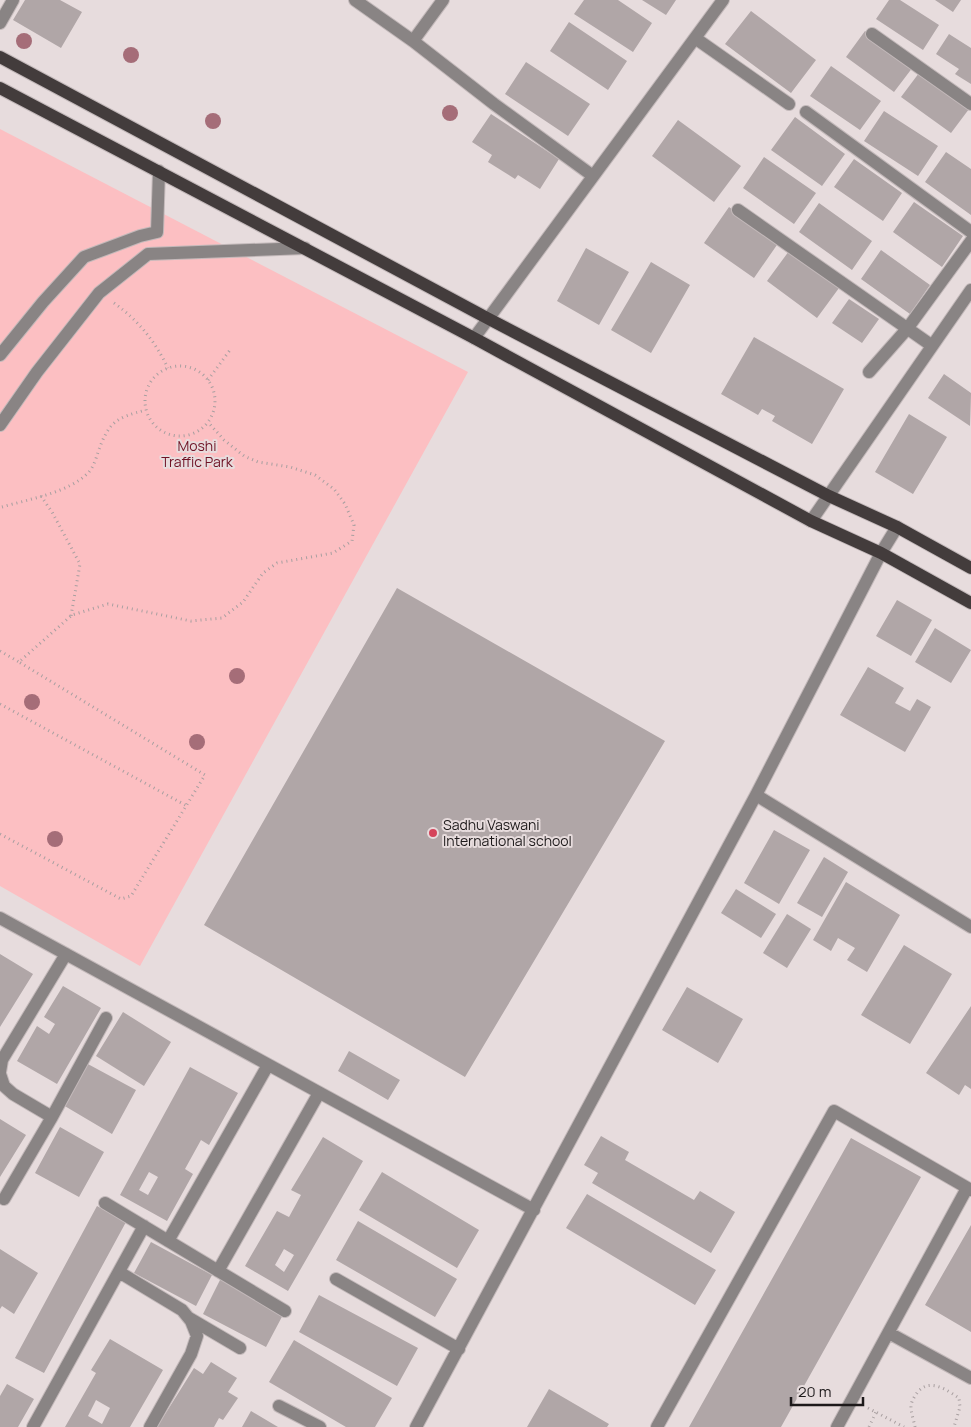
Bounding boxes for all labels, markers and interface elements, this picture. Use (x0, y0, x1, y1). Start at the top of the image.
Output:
park label: Moshi Traffic Park (161, 436, 234, 471)
place label: Sadhu Vaswani International school (443, 815, 572, 850)
marker: Sadhu Vaswani International school (427, 827, 439, 839)
scale bar (791, 1374, 864, 1406)
text: 20 m (798, 1381, 831, 1402)

